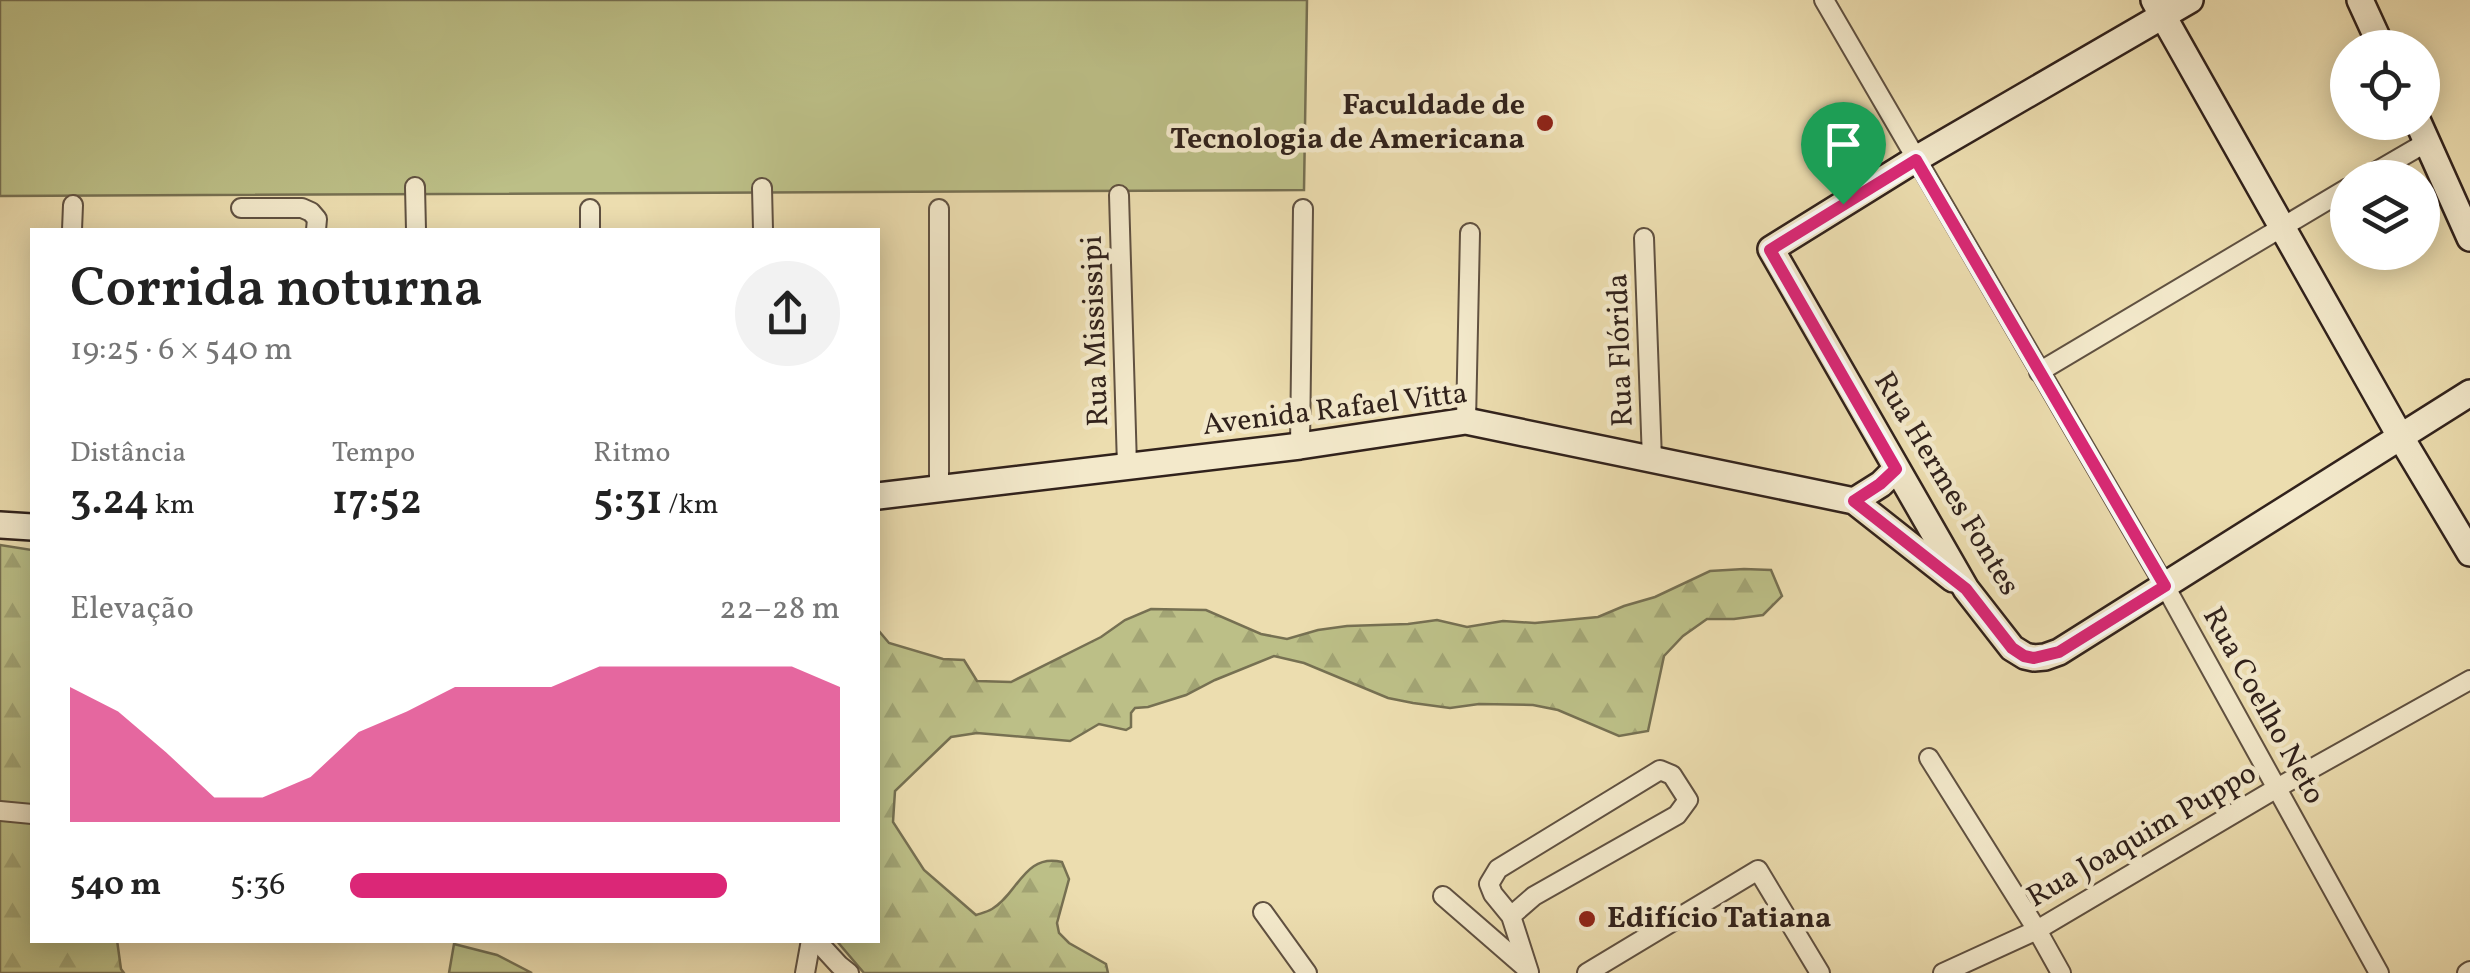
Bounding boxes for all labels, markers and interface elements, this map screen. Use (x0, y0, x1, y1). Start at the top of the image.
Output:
map controls (2330, 30, 2440, 270)
button: locate (2330, 30, 2440, 140)
place label: Faculdade de Tecnologia de Americana (1170, 85, 1525, 161)
pin (1801, 102, 1886, 205)
marker: Faculdade de Tecnologia de Americana (1534, 112, 1556, 134)
icon: arrive (1816, 117, 1871, 172)
button: layers (2330, 160, 2440, 270)
street label: Rua Mississipi (1072, 235, 1120, 427)
text: Corrida noturna (70, 253, 483, 329)
button: share (735, 261, 840, 366)
street label: Rua Flórida (1597, 273, 1645, 427)
text: 19:25 · 6 × 540 m (70, 329, 293, 373)
street label: Rua Hermes Fontes (1863, 364, 2029, 604)
street label: Avenida Rafael Vitta (1200, 373, 1470, 447)
text: Distância (70, 434, 186, 473)
text: Tempo (332, 434, 415, 473)
text: Ritmo (593, 434, 670, 473)
text: 3.24 (70, 473, 149, 532)
text: 17:52 (332, 473, 422, 532)
text: 5:31 (593, 473, 663, 532)
text: km (149, 486, 195, 525)
text: /km (663, 486, 719, 525)
text: Elevação (70, 588, 194, 632)
text: 22–28 m (719, 588, 840, 632)
street label: Rua Coelho Neto (2191, 600, 2335, 812)
street label: Rua Joaquim Puppo (2019, 753, 2265, 919)
text: 540 m (70, 864, 161, 908)
text: 5:36 (230, 864, 286, 908)
place label: Edifício Tatiana (1607, 898, 1831, 940)
marker: Edifício Tatiana (1576, 908, 1598, 930)

